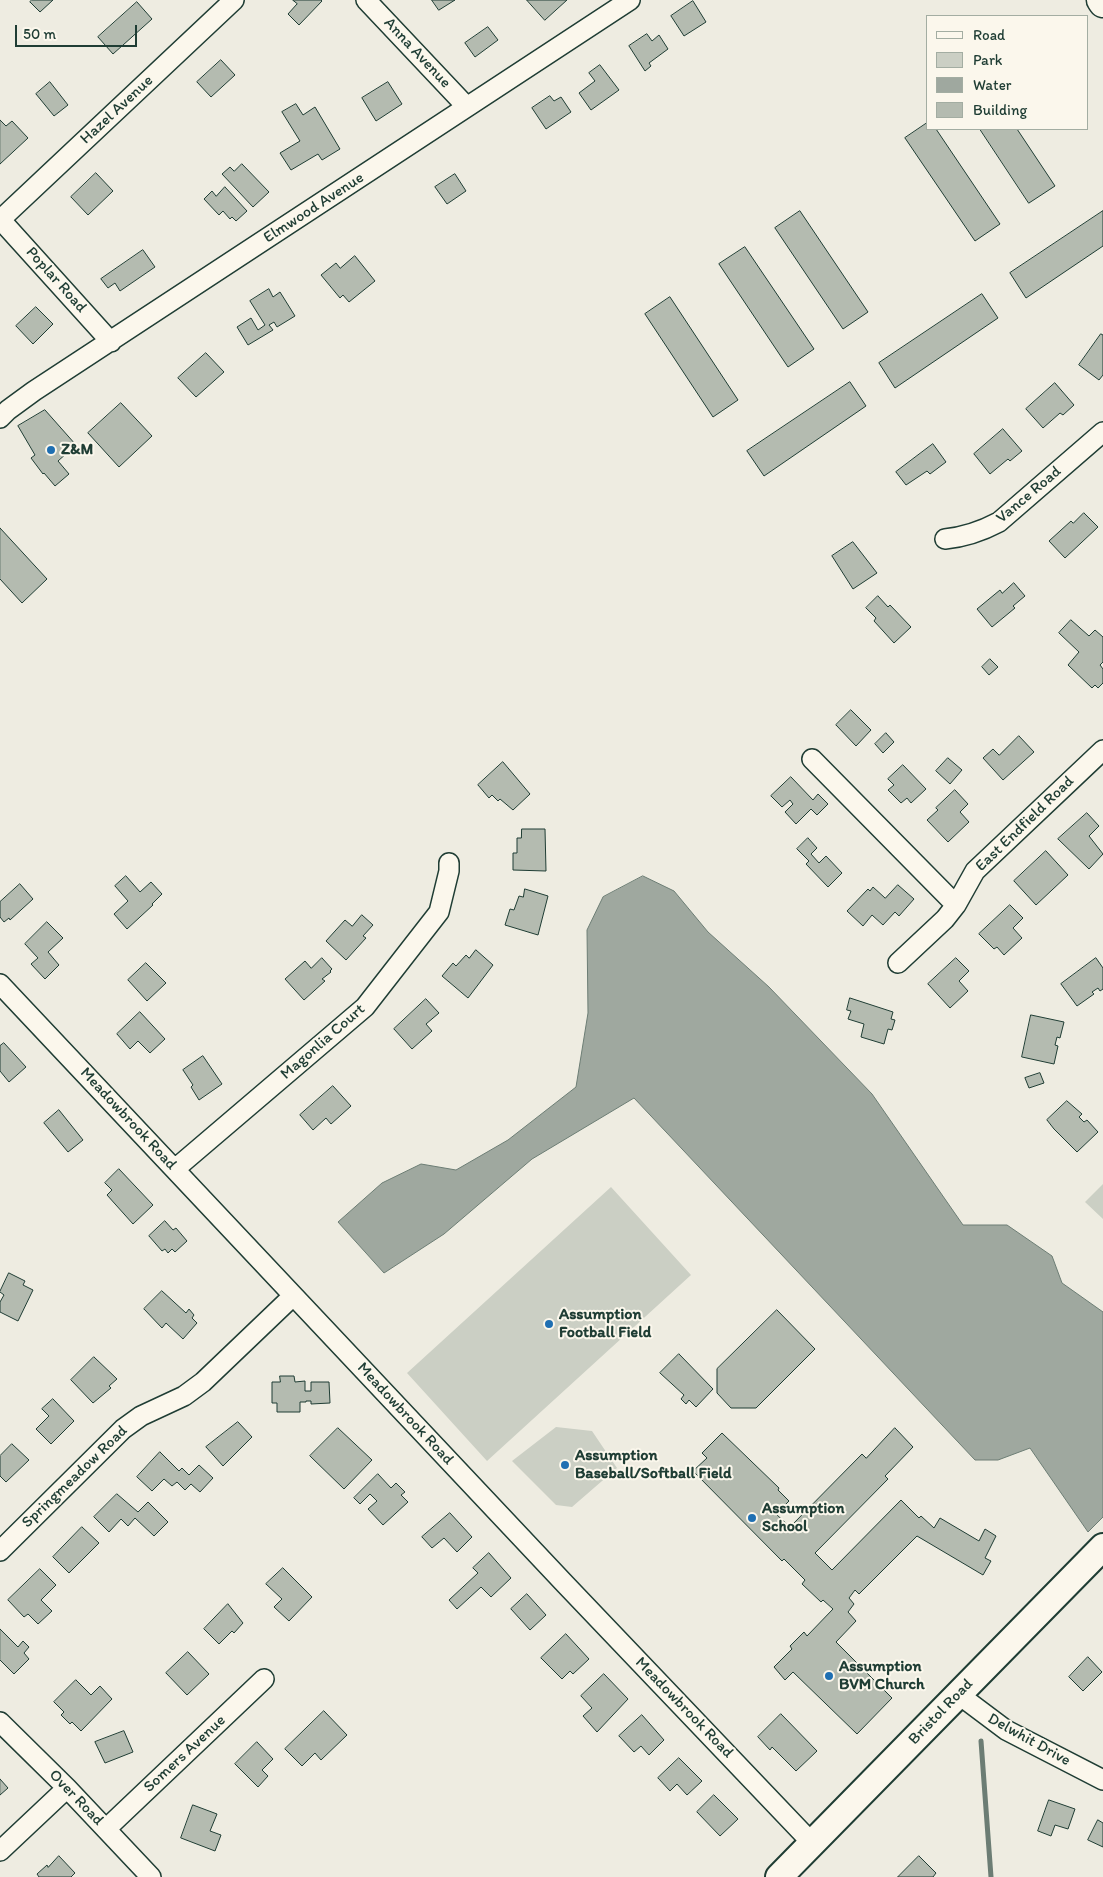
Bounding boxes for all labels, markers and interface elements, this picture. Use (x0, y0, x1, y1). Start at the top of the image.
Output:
street label: Anna Avenue (379, 14, 455, 92)
scale bar (18, 15, 140, 47)
legend (926, 15, 1088, 130)
text: 50 m (23, 25, 56, 43)
text: Road (973, 26, 1005, 44)
text: Park (973, 51, 1003, 69)
street label: Hazel Avenue (77, 71, 157, 149)
text: Water (973, 76, 1011, 94)
text: Building (973, 101, 1027, 119)
street label: Elmwood Avenue (260, 168, 368, 248)
street label: Poplar Road (21, 243, 91, 317)
place label: Z&M (61, 440, 93, 460)
marker: Z&M (45, 444, 57, 456)
street label: Vance Road (993, 462, 1065, 528)
street label: East Endfield Road (972, 772, 1078, 876)
street label: Magonlia Court (277, 1000, 369, 1084)
street label: Meadowbrook Road (76, 1064, 180, 1174)
place label: Assumption Football Field (559, 1305, 651, 1343)
marker: Assumption Football Field (543, 1318, 555, 1330)
street label: Meadowbrook Road (353, 1359, 457, 1469)
street label: Springmeadow Road (18, 1422, 132, 1532)
place label: Assumption Baseball/Softball Field (575, 1446, 732, 1484)
marker: Assumption Baseball/Softball Field (559, 1459, 571, 1471)
place label: Assumption School (762, 1499, 845, 1537)
marker: Assumption School (746, 1512, 758, 1524)
street label: Meadowbrook Road (631, 1653, 737, 1763)
place label: Assumption BVM Church (839, 1657, 925, 1695)
marker: Assumption BVM Church (823, 1670, 835, 1682)
street label: Bristol Road (905, 1675, 977, 1749)
street label: Delwhit Drive (984, 1709, 1074, 1771)
street label: Somers Avenue (140, 1711, 230, 1797)
street label: Over Road (45, 1766, 107, 1830)

